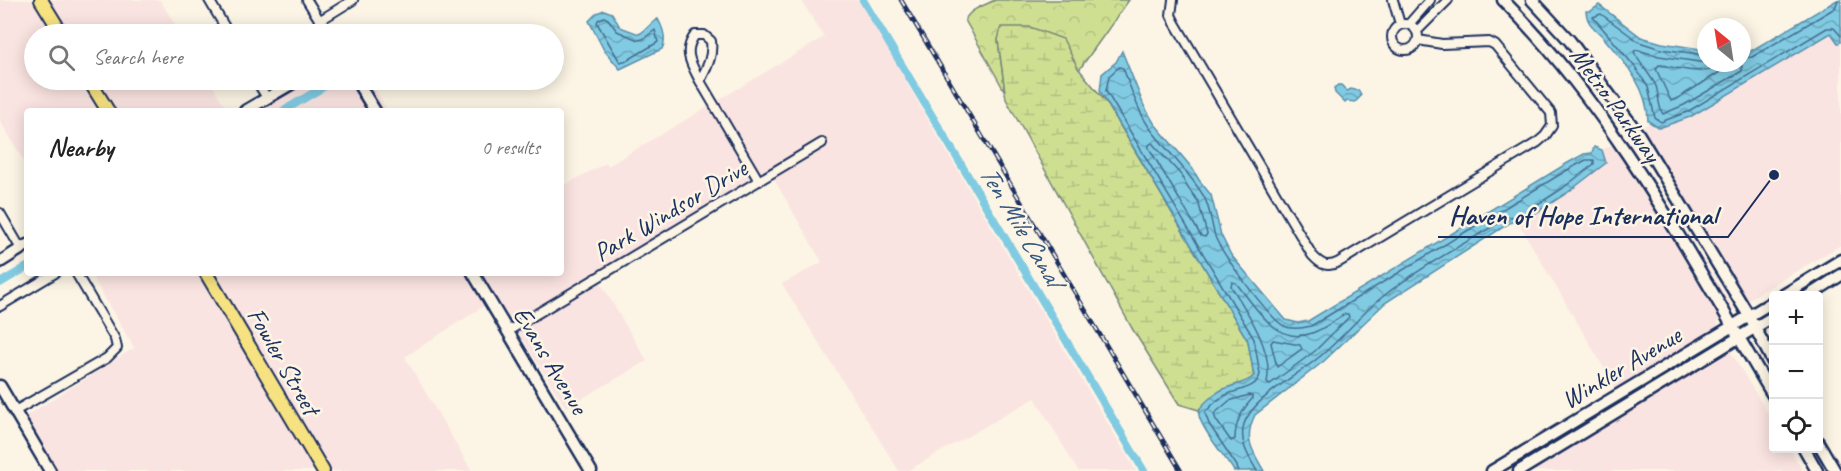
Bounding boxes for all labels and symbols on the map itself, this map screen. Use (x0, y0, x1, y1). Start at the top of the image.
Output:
north arrow (1697, 18, 1751, 72)
street label: Metro Parkway (1563, 40, 1670, 170)
street label: Park Windsor Drive (587, 151, 754, 269)
water label: Ten Mile Canal (972, 159, 1075, 299)
callout: Haven of Hope International (1438, 192, 1728, 237)
text: Haven of Hope International (1449, 198, 1722, 232)
street label: Evans Avenue (506, 300, 597, 422)
street label: Fowler Street (240, 302, 329, 424)
street label: Winkler Avenue (1555, 318, 1688, 416)

